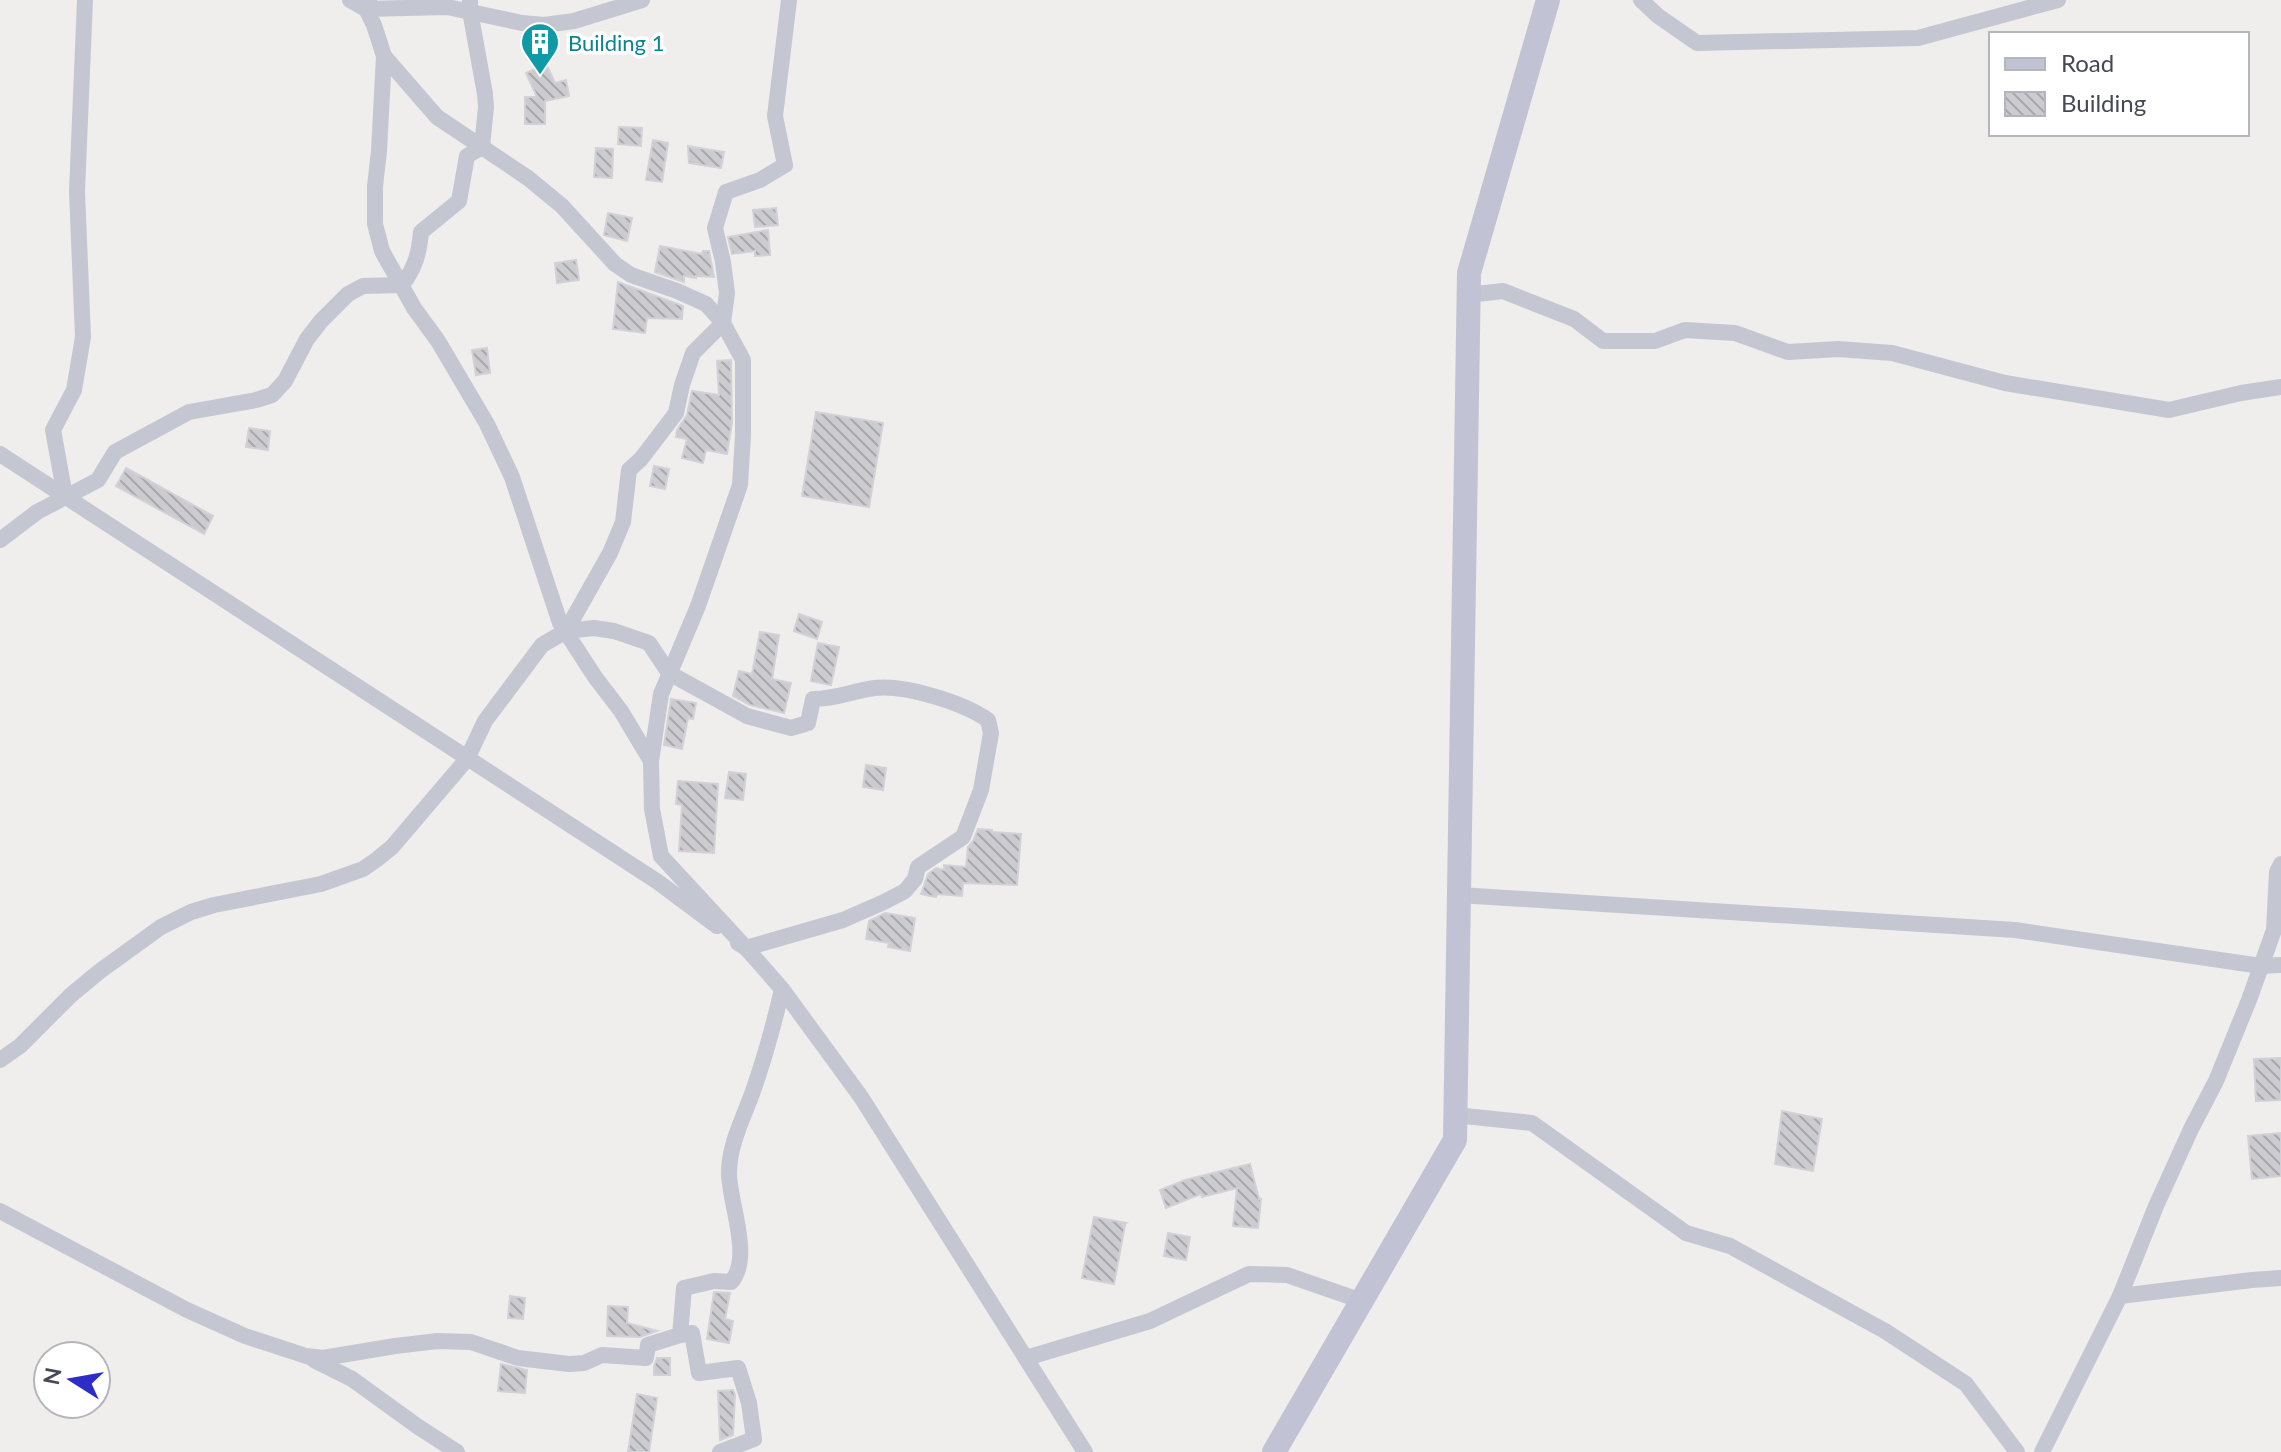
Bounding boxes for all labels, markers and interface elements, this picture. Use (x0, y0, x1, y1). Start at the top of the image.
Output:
building icon: Building 1 (519, 21, 561, 76)
place label: Building 1 (568, 29, 664, 56)
legend (1989, 32, 2249, 136)
text: Road (2061, 48, 2114, 77)
text: Building (2061, 88, 2146, 117)
north arrow (32, 1340, 112, 1420)
text: N (37, 1365, 67, 1387)

